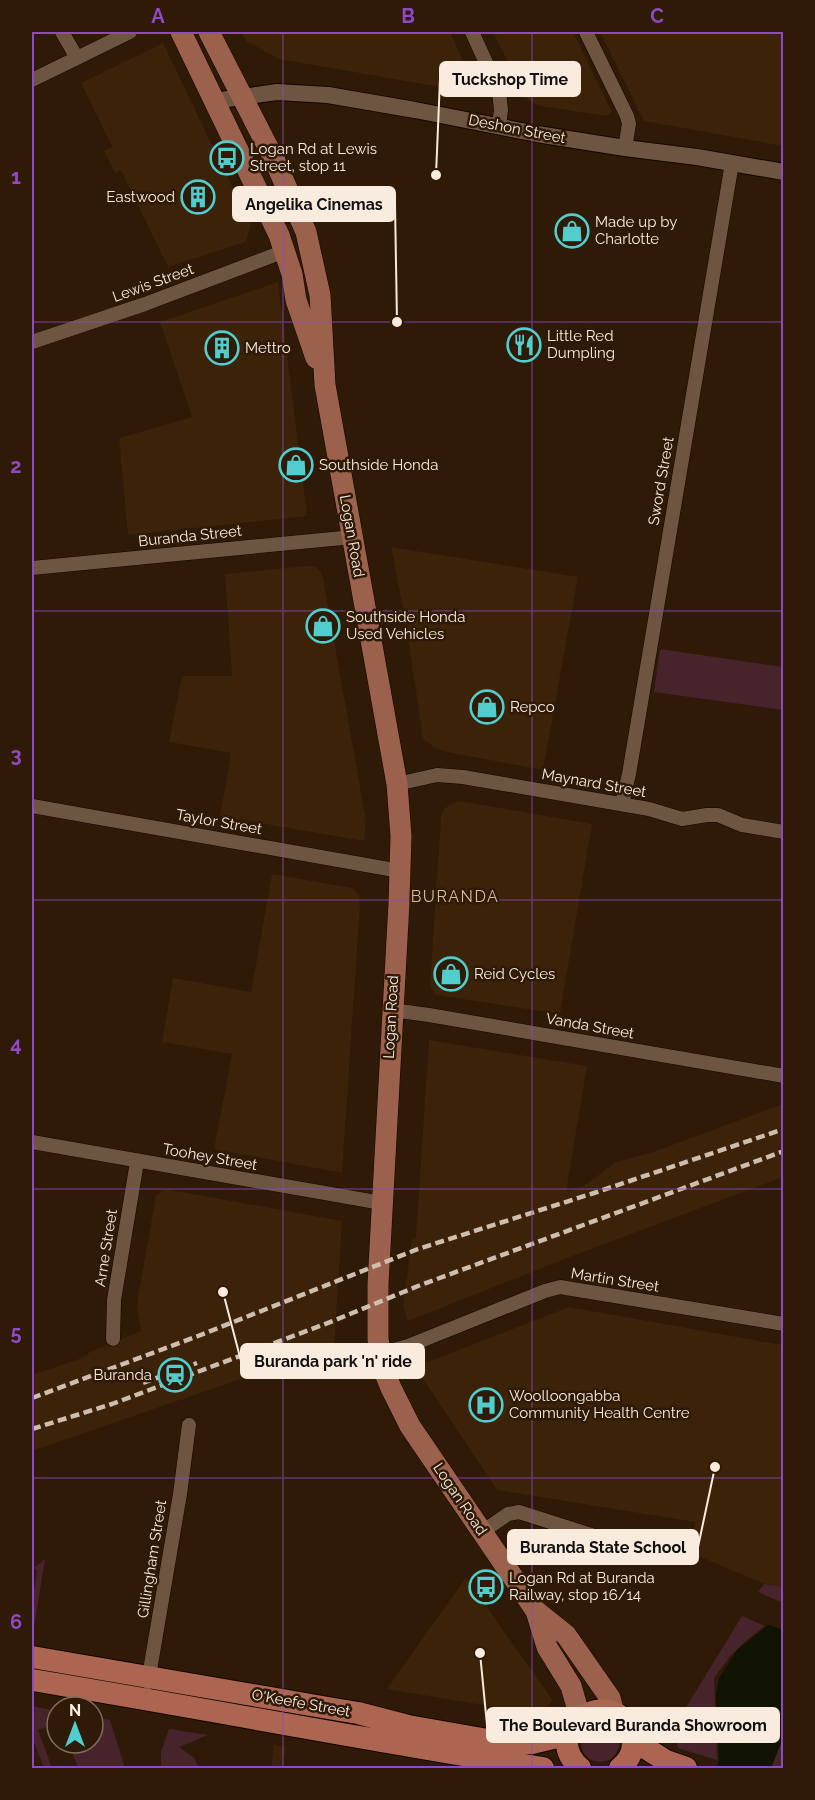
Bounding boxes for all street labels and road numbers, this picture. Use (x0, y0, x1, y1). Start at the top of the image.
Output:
street label: Deshon Street (467, 111, 567, 147)
street label: Lewis Street (110, 260, 196, 306)
street label: Sword Street (644, 435, 678, 527)
street label: Logan Road (336, 493, 368, 579)
street label: Buranda Street (137, 522, 243, 550)
street label: Maynard Street (540, 765, 648, 801)
street label: Taylor Street (175, 806, 263, 838)
street label: Logan Road (380, 975, 402, 1059)
street label: Vanda Street (544, 1009, 636, 1043)
street label: Toohey Street (161, 1140, 259, 1174)
street label: Arne Street (91, 1208, 121, 1288)
street label: Martin Street (570, 1264, 660, 1296)
street label: Logan Road (429, 1459, 491, 1539)
street label: Gillingham Street (134, 1499, 170, 1619)
street label: O'Keefe Street (250, 1685, 352, 1721)

